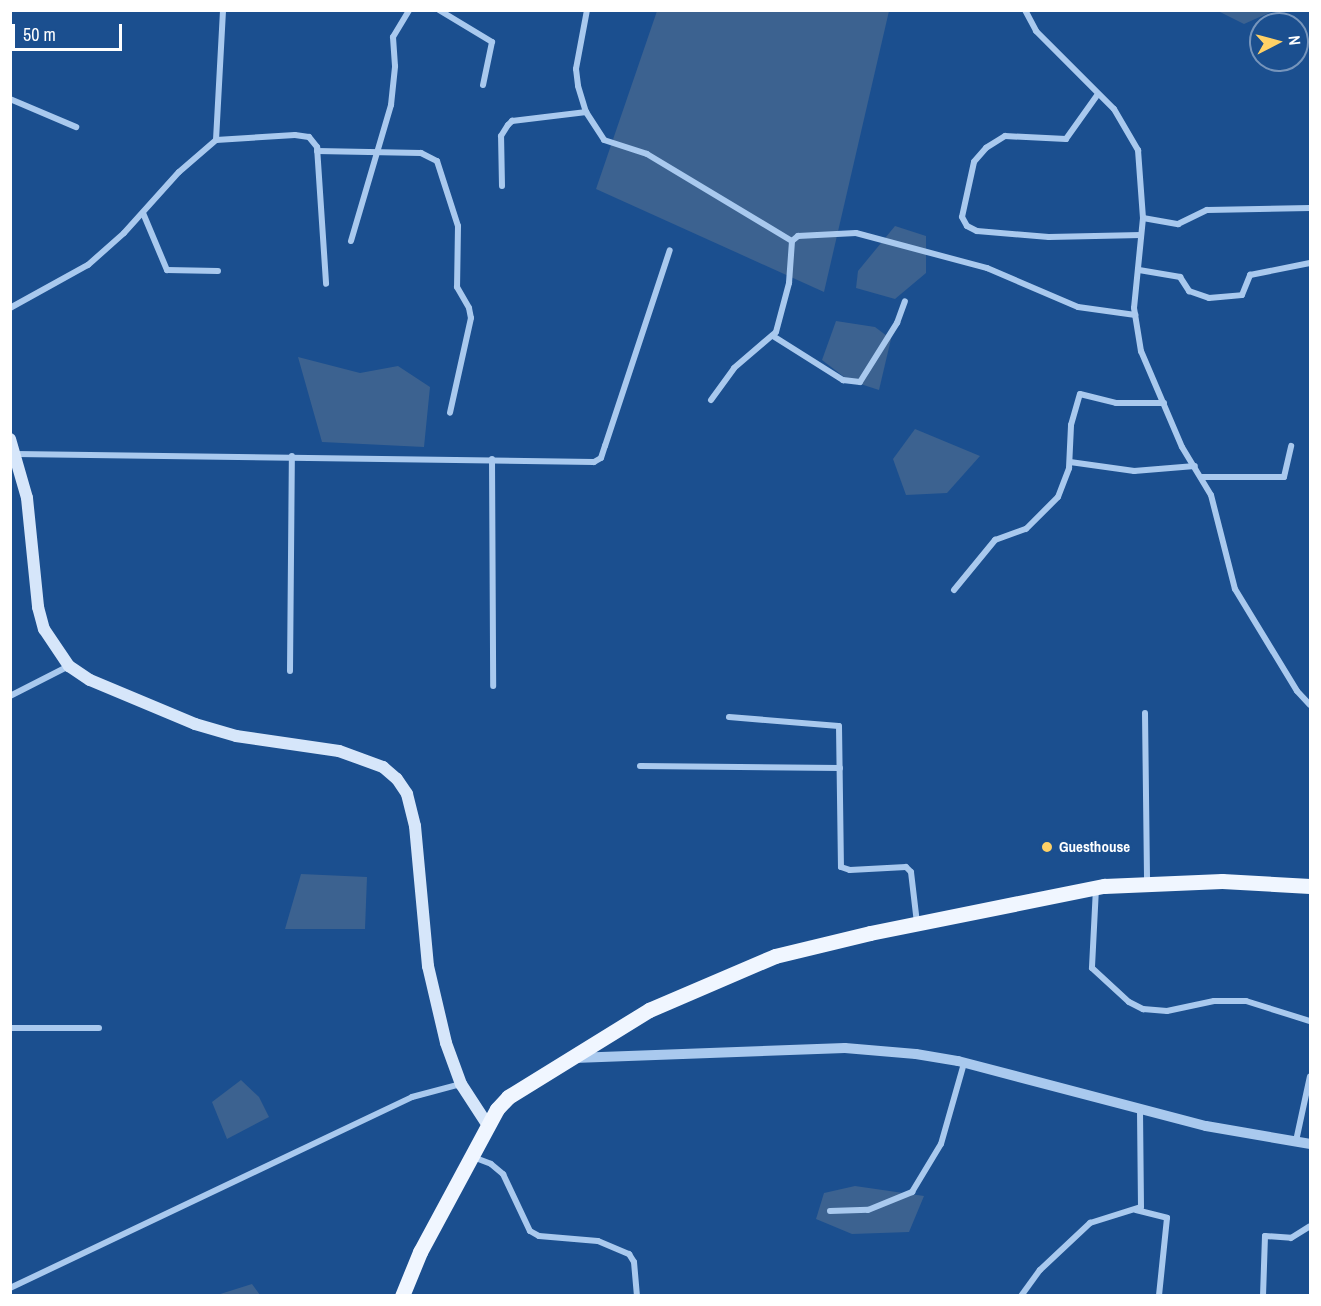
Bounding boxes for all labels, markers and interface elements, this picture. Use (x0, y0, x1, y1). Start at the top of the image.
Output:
scale bar (15, 12, 124, 50)
north arrow (1249, 12, 1309, 72)
text: 50 m (23, 22, 56, 47)
text: N (1283, 34, 1306, 46)
place label: Guesthouse (1059, 838, 1130, 856)
marker: Guesthouse (1040, 840, 1054, 854)

